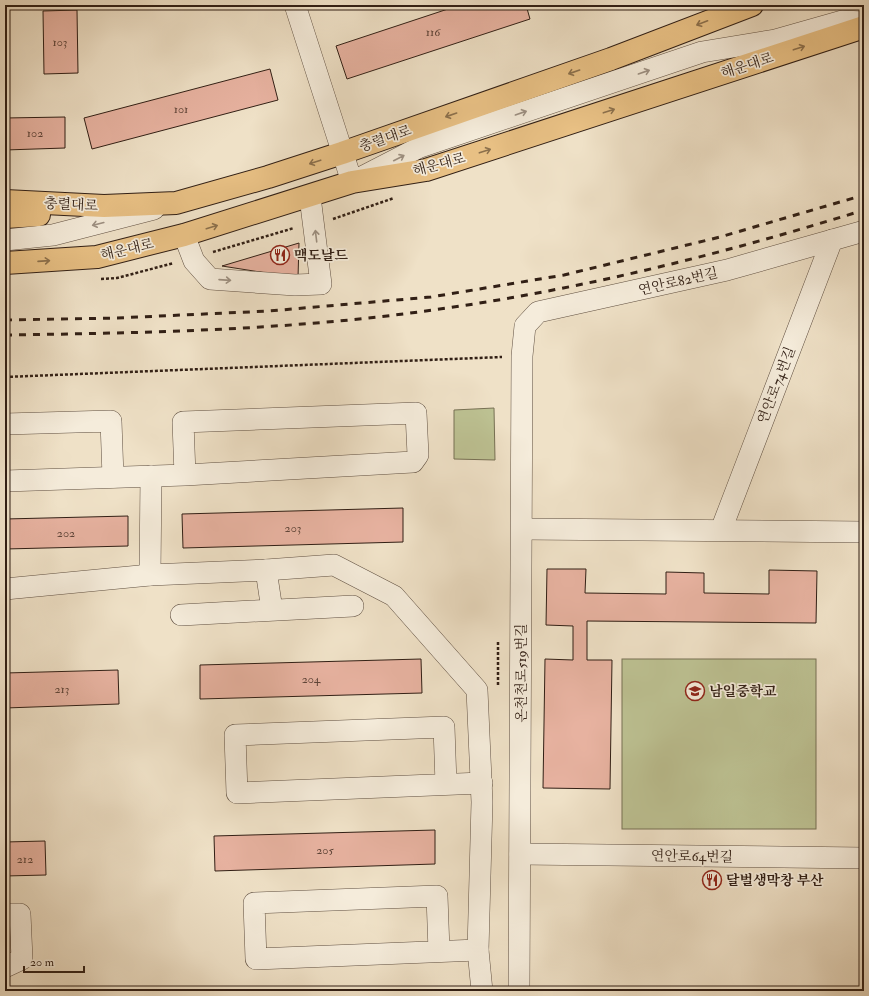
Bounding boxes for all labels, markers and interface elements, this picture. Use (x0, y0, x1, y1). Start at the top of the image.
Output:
one-way arrow (697, 19, 709, 27)
house number: 116 (426, 25, 441, 40)
house number: 103 (53, 35, 67, 50)
one-way arrow (792, 44, 805, 51)
street label: 해운대로 (719, 49, 776, 82)
one-way arrow (568, 68, 580, 76)
one-way arrow (638, 68, 651, 75)
house number: 101 (174, 102, 188, 117)
one-way arrow (602, 106, 614, 114)
one-way arrow (515, 109, 527, 117)
one-way arrow (446, 111, 458, 119)
street label: 충렬대로 (357, 121, 414, 155)
house number: 102 (27, 126, 43, 141)
one-way arrow (478, 147, 491, 154)
street label: 해운대로 (411, 149, 468, 180)
one-way arrow (393, 154, 405, 161)
one-way arrow (309, 159, 322, 166)
street label: 충렬대로 (44, 195, 99, 214)
one-way arrow (92, 220, 105, 228)
one-way arrow (205, 223, 218, 230)
one-way arrow (312, 230, 319, 243)
street label: 해운대로 (99, 235, 156, 264)
restaurant icon: 맥도날드 (269, 244, 291, 266)
place label: 맥도날드 (294, 247, 349, 264)
one-way arrow (37, 257, 50, 264)
street label: 연안로82번길 (637, 264, 720, 299)
one-way arrow (218, 276, 231, 283)
street label: 연안로74번길 (754, 344, 799, 426)
house number: 203 (285, 521, 301, 536)
house number: 202 (57, 526, 75, 541)
street label: 온천천로519번길 (513, 623, 530, 723)
house number: 204 (302, 672, 321, 687)
school or university icon: 남일중학교 (684, 680, 706, 702)
house number: 213 (55, 682, 69, 697)
place label: 남일중학교 (709, 683, 777, 700)
house number: 205 (316, 843, 334, 858)
street label: 연안로64번길 (651, 847, 733, 866)
house number: 212 (17, 852, 33, 867)
restaurant icon: 달벌생막창 부산 (701, 869, 723, 891)
place label: 달벌생막창 부산 (726, 872, 824, 889)
scale bar (24, 948, 84, 974)
text: 20 m (30, 955, 55, 970)

